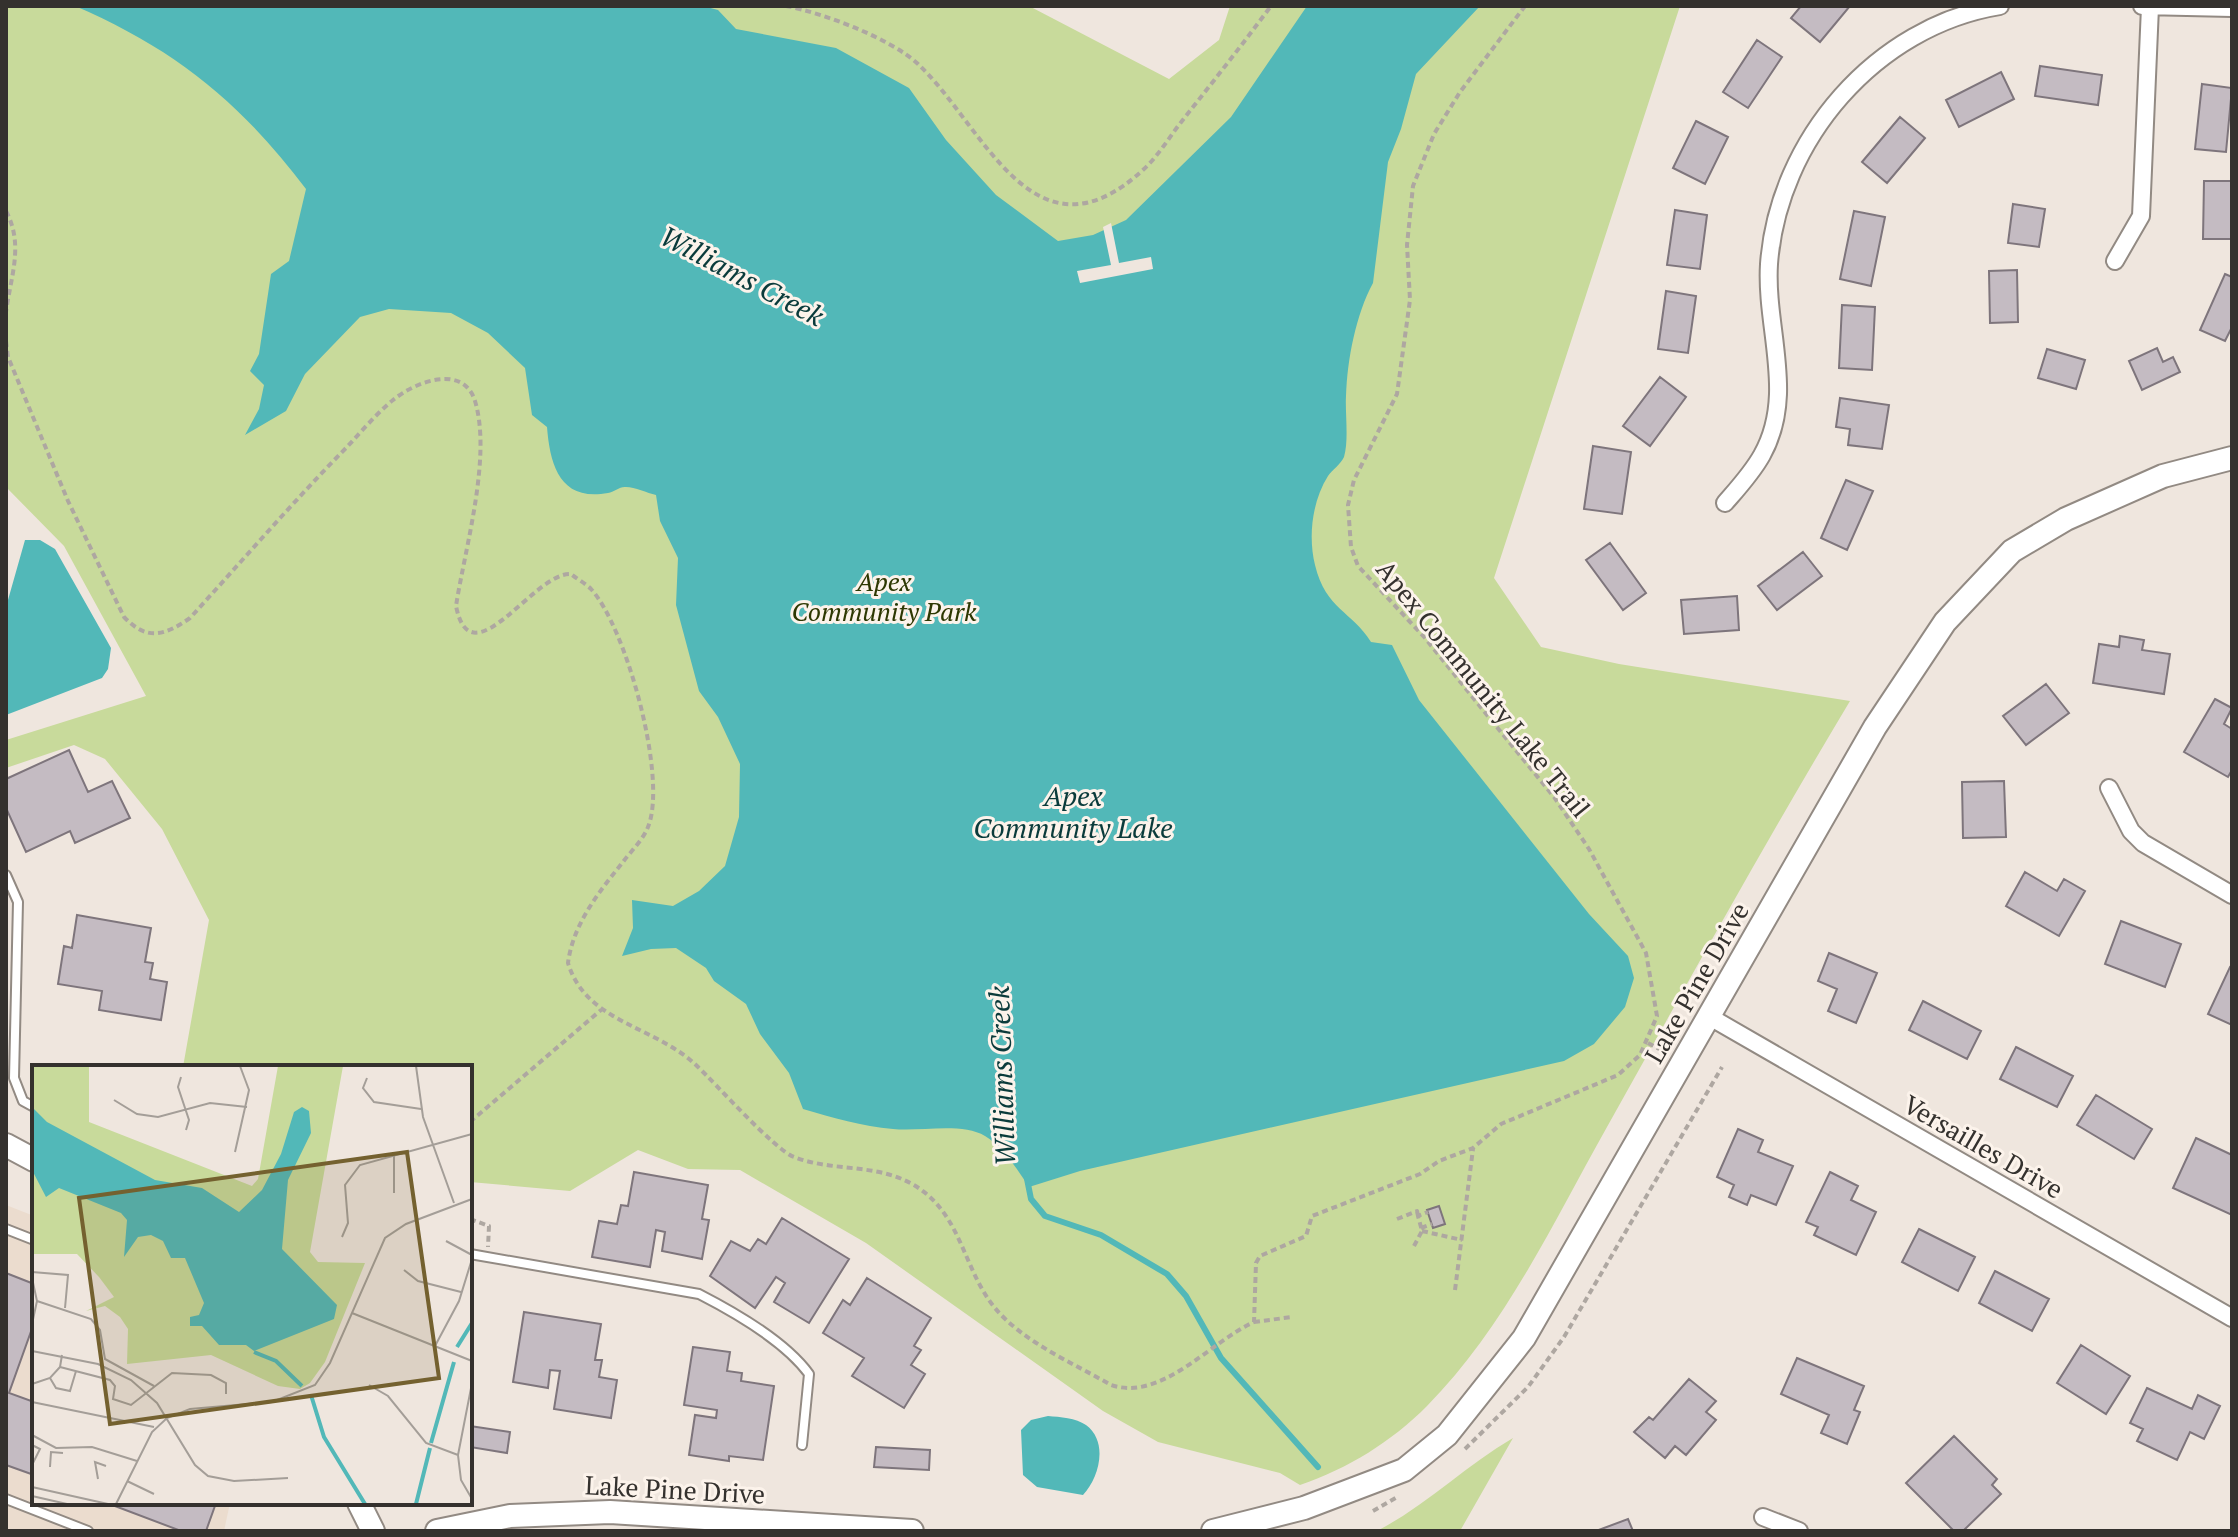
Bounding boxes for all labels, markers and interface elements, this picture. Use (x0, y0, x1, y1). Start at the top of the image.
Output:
water label: Williams Creek (654, 217, 831, 334)
street label: Apex Community Lake Trail (1369, 553, 1598, 824)
park label: Apex Community Park (792, 564, 977, 628)
water label: Apex Community Lake (973, 777, 1173, 846)
street label: Lake Pine Drive (1636, 896, 1756, 1069)
water label: Williams Creek (980, 985, 1023, 1167)
inset map (32, 1065, 472, 1505)
street label: Versailles Drive (1897, 1087, 2070, 1206)
street label: Lake Pine Drive (584, 1467, 766, 1511)

